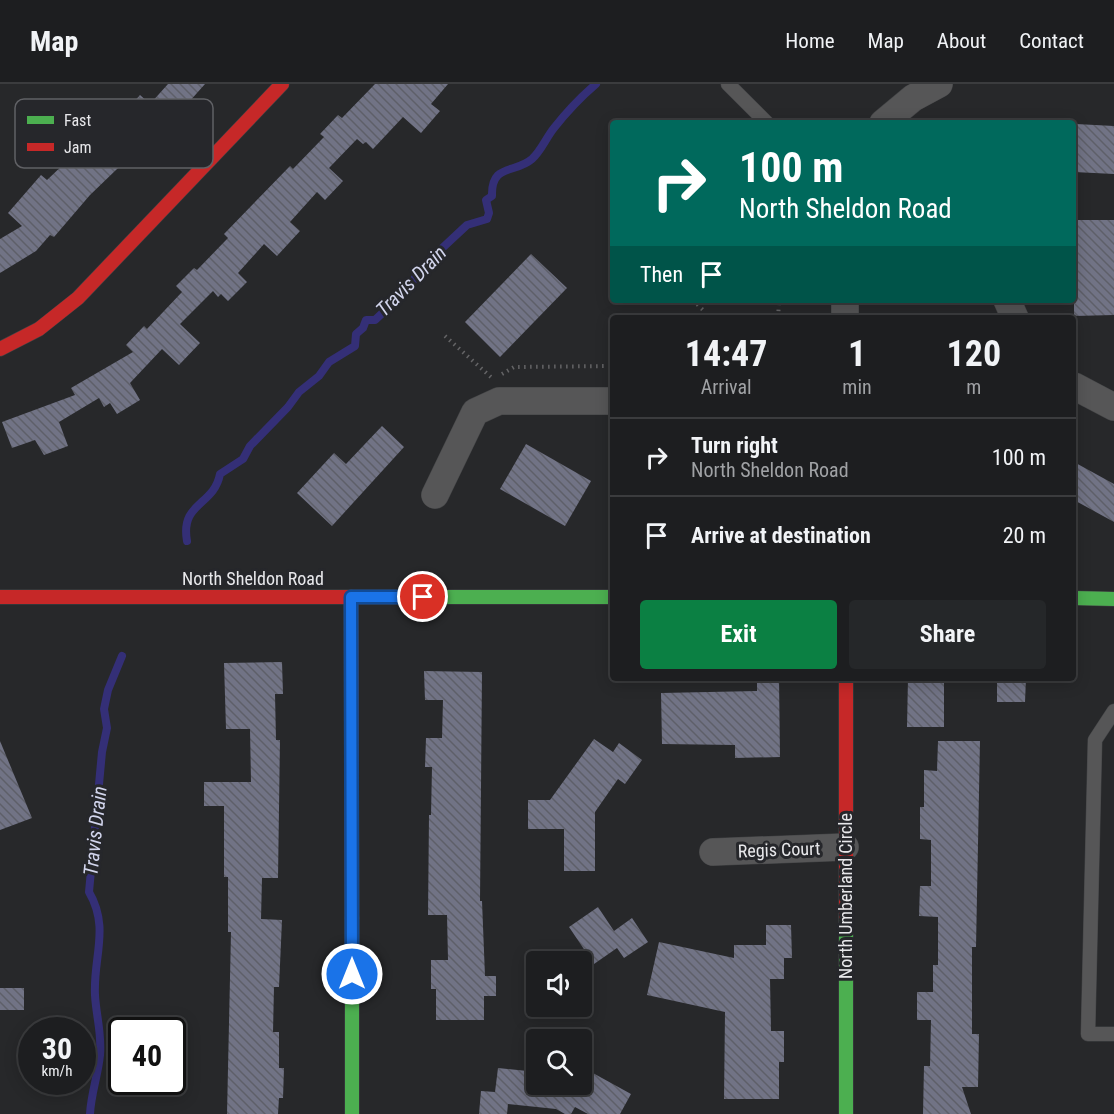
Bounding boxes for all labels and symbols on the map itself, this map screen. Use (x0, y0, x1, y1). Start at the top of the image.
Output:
legend (15, 99, 213, 168)
text: Fast (64, 111, 91, 130)
text: Jam (64, 138, 91, 157)
water label: Travis Drain (371, 241, 451, 321)
street label: North Sheldon Road (182, 568, 324, 589)
pin (397, 571, 448, 622)
water label: Travis Drain (78, 785, 112, 877)
street label: North Umberland Circle (835, 813, 856, 979)
street label: Regis Court (737, 838, 821, 861)
position arrow (320, 942, 384, 1006)
speed limit sign: 40 (108, 1017, 186, 1095)

